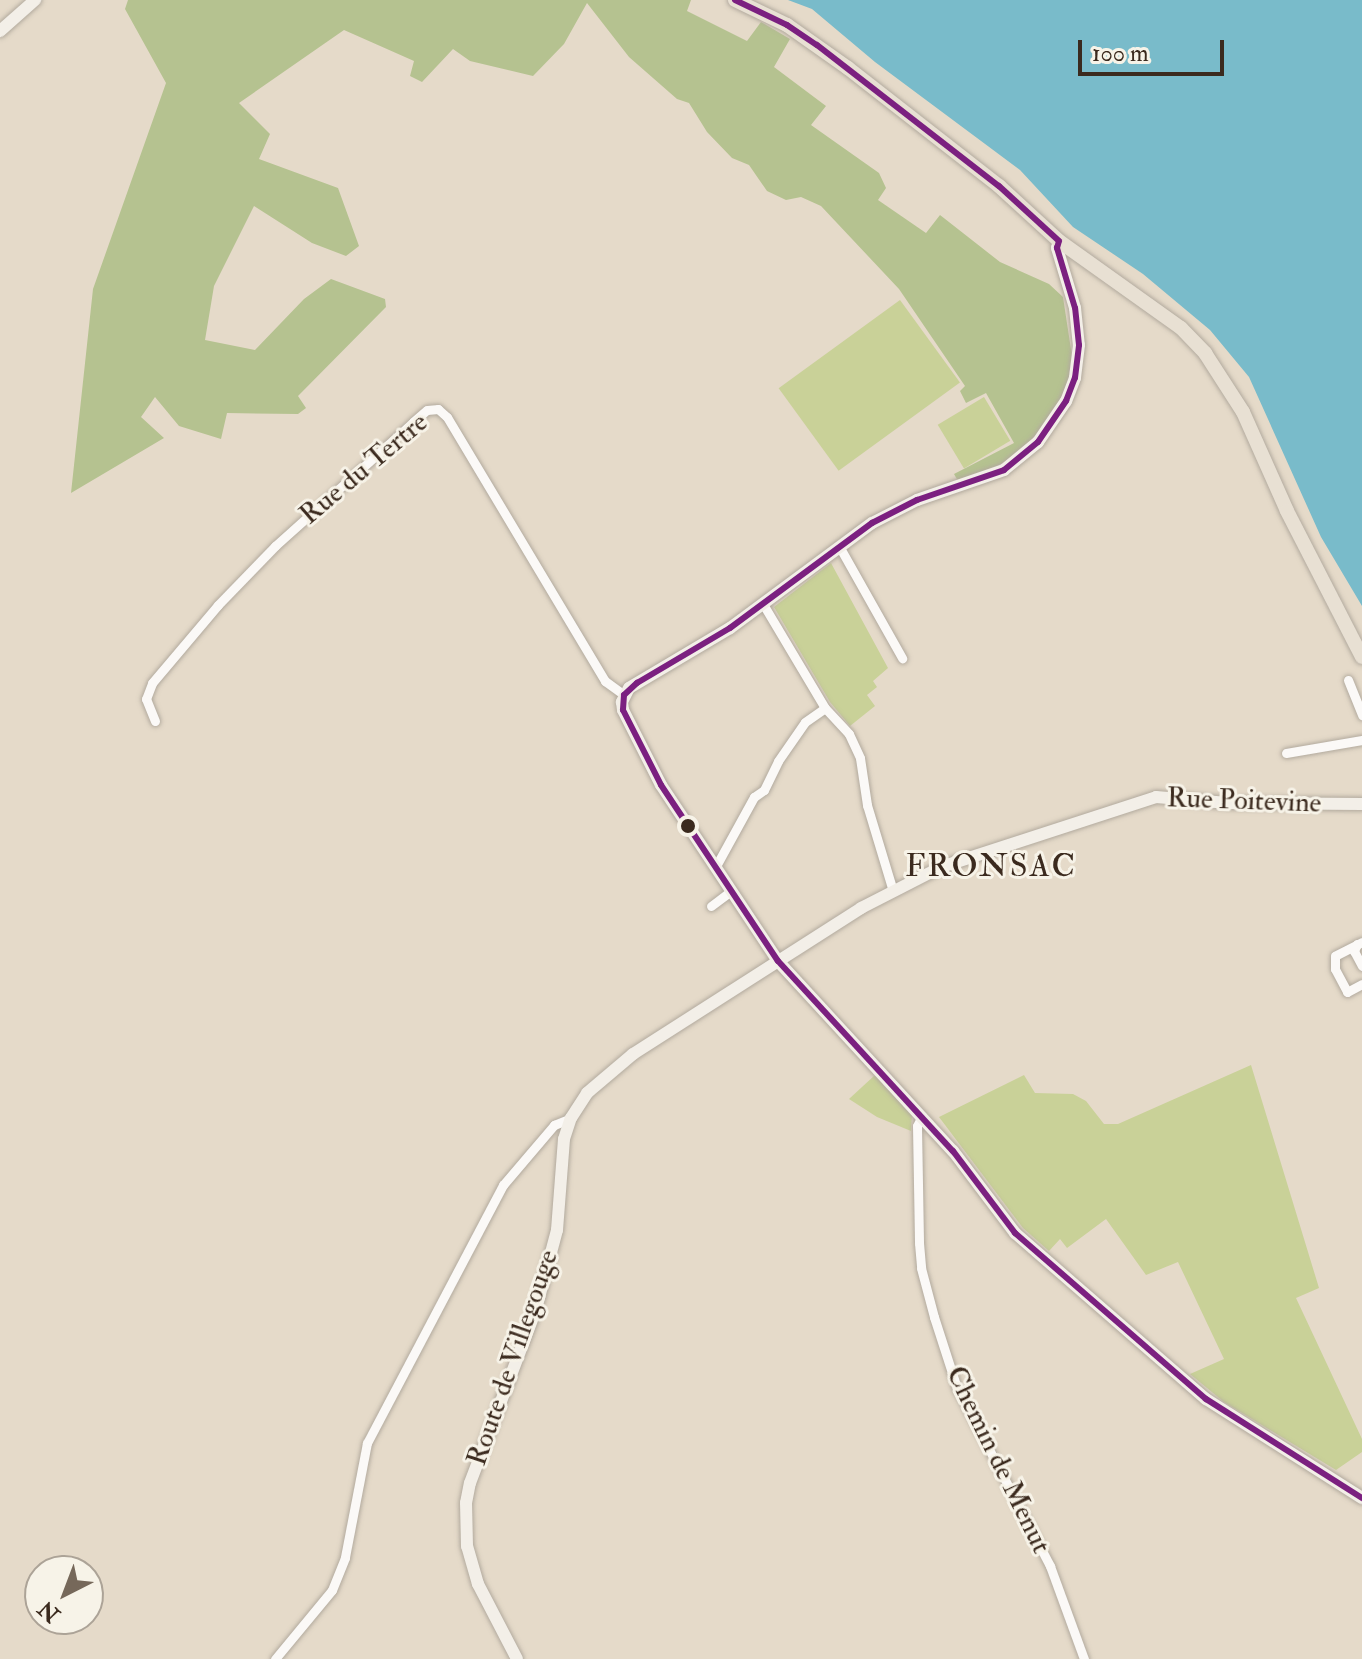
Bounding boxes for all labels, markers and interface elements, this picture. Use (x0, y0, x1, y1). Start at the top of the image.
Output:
scale bar (1082, 24, 1228, 74)
text: 100 m (1092, 38, 1149, 69)
street label: Rue du Tertre (293, 406, 435, 532)
street label: Rue Poitevine (1166, 782, 1322, 820)
unlabelled marker (680, 818, 696, 834)
district label: FRONSAC (905, 847, 1077, 885)
street label: Route de Villegouge (460, 1246, 566, 1470)
street label: Chemin de Menut (938, 1361, 1058, 1559)
north arrow (24, 1555, 104, 1635)
text: N (33, 1594, 66, 1628)

